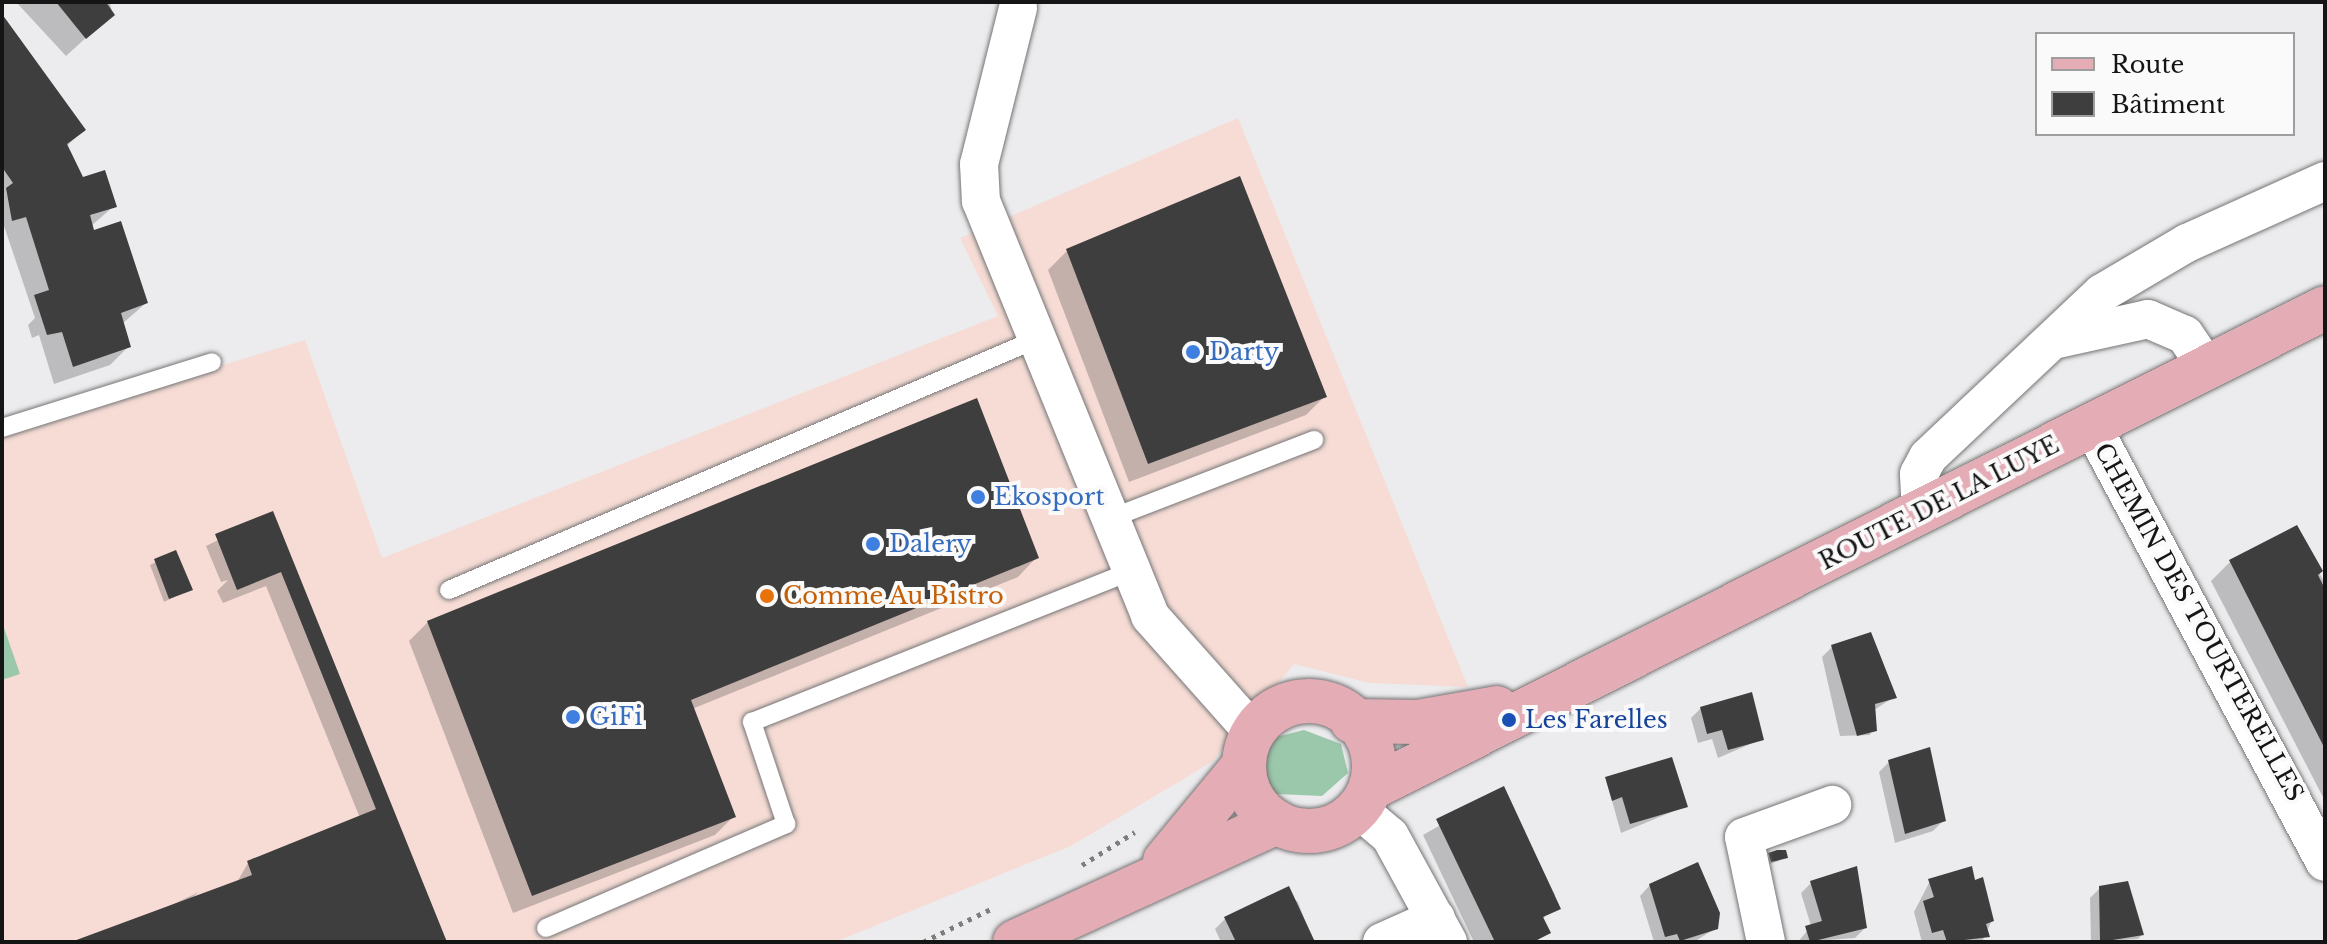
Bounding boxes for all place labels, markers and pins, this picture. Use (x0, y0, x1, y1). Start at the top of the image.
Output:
place label: Darty (1209, 338, 1279, 366)
marker: Darty (1184, 343, 1202, 361)
place label: Ekosport (994, 483, 1104, 511)
marker: Ekosport (969, 488, 987, 506)
place label: Dalery (889, 530, 972, 558)
marker: Dalery (864, 535, 882, 553)
place label: Comme Au Bistro (783, 582, 1005, 610)
marker: Comme Au Bistro (758, 587, 776, 605)
place label: GiFi (589, 703, 642, 731)
place label: Les Farelles (1525, 706, 1668, 734)
marker: GiFi (564, 708, 582, 726)
marker: Les Farelles (1500, 711, 1518, 729)

